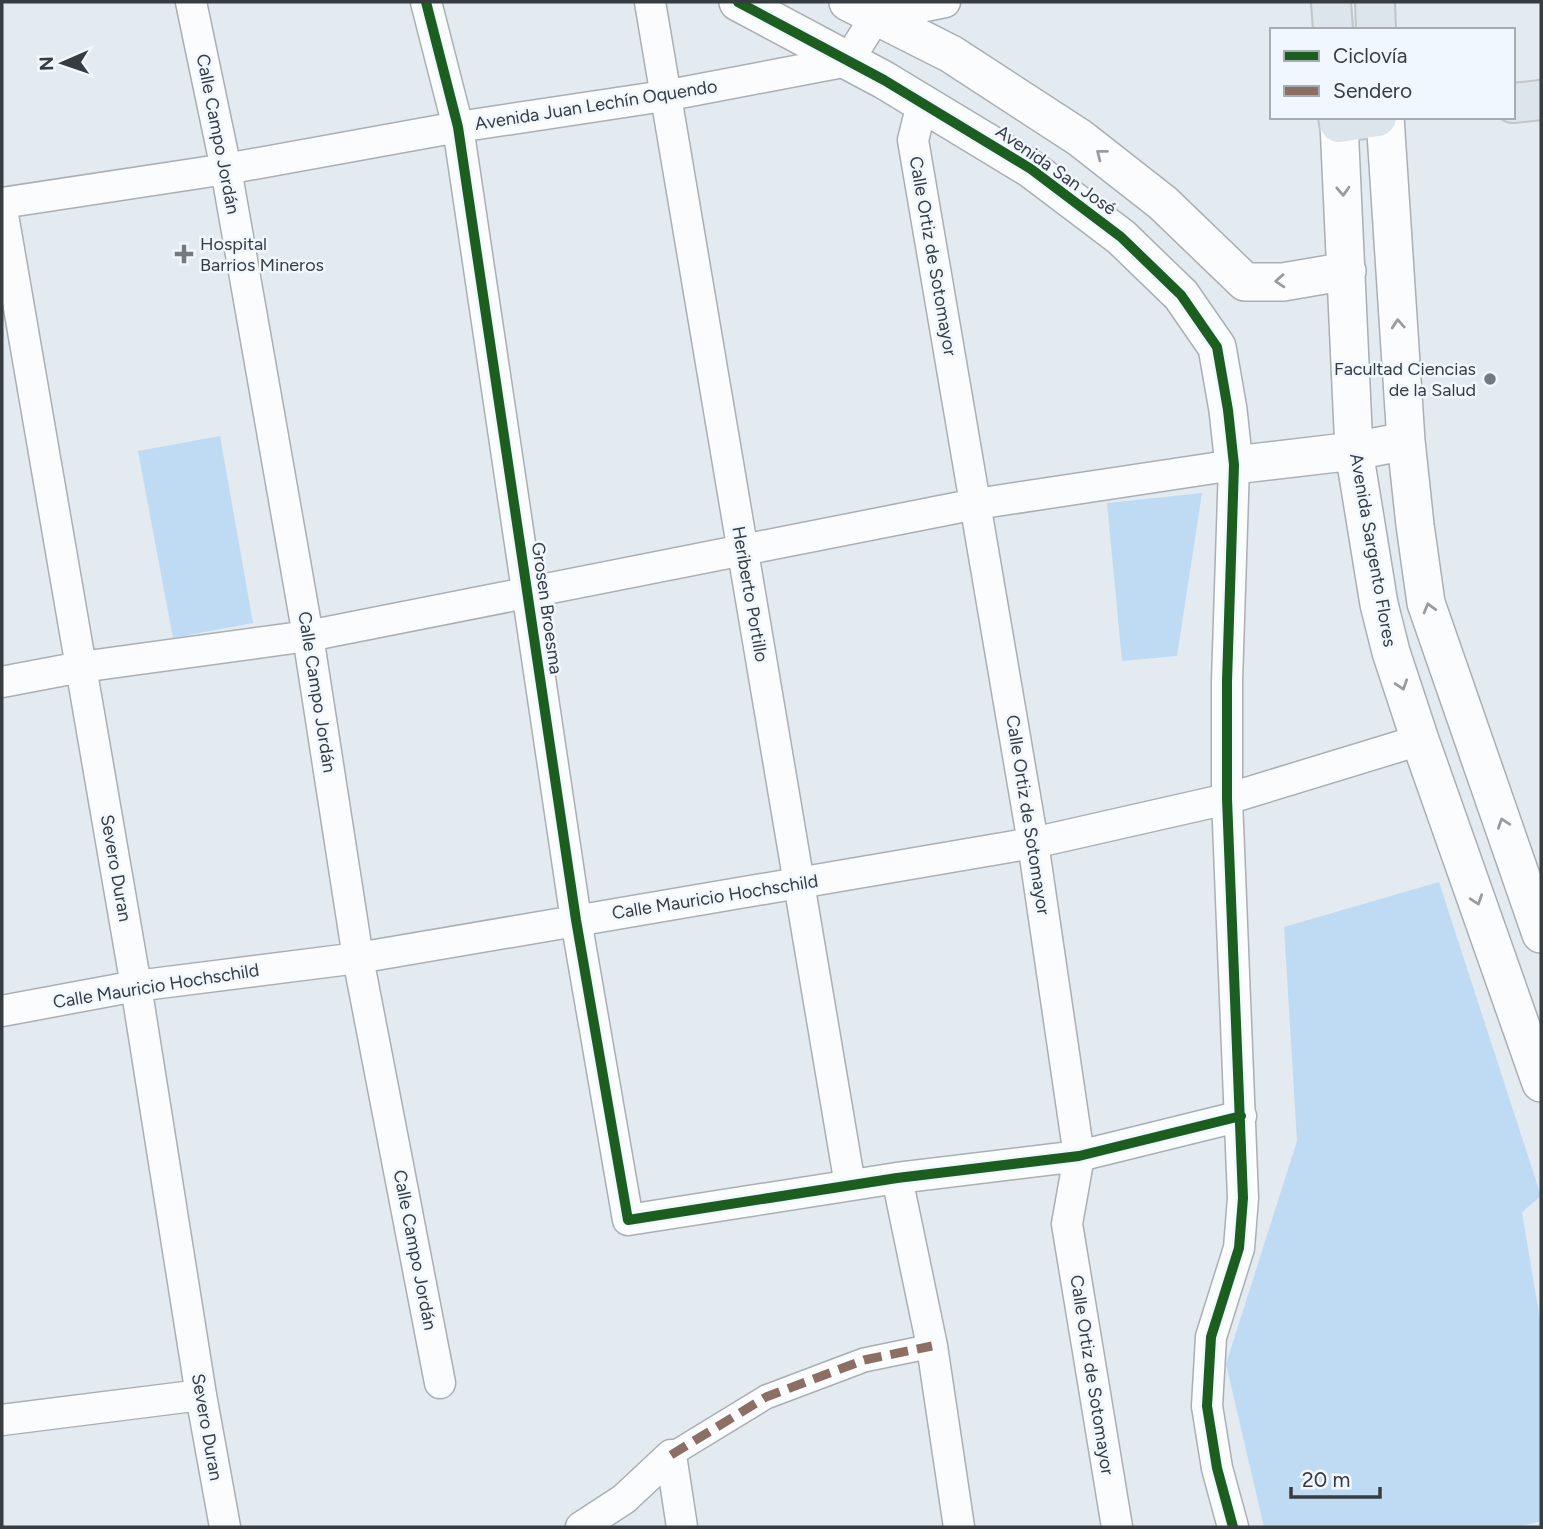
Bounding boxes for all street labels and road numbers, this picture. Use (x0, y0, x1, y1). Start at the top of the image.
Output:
street label: Calle Campo Jordán (192, 52, 244, 216)
street label: Avenida Juan Lechín Oquendo (473, 75, 719, 135)
street label: Avenida San José (992, 120, 1121, 220)
street label: Calle Ortiz de Sotomayor (905, 154, 961, 358)
street label: Avenida Sargento Flores (1345, 451, 1401, 649)
street label: Heriberto Portillo (727, 524, 773, 664)
street label: Grosen Broesma (527, 541, 567, 675)
street label: Calle Campo Jordán (293, 610, 341, 774)
street label: Calle Ortiz de Sotomayor (1001, 713, 1055, 917)
street label: Severo Duran (96, 813, 136, 923)
street label: Calle Mauricio Hochschild (610, 870, 820, 924)
street label: Calle Mauricio Hochschild (51, 959, 261, 1013)
street label: Calle Campo Jordán (389, 1168, 441, 1332)
street label: Calle Ortiz de Sotomayor (1065, 1273, 1119, 1477)
street label: Severo Duran (187, 1372, 227, 1482)

